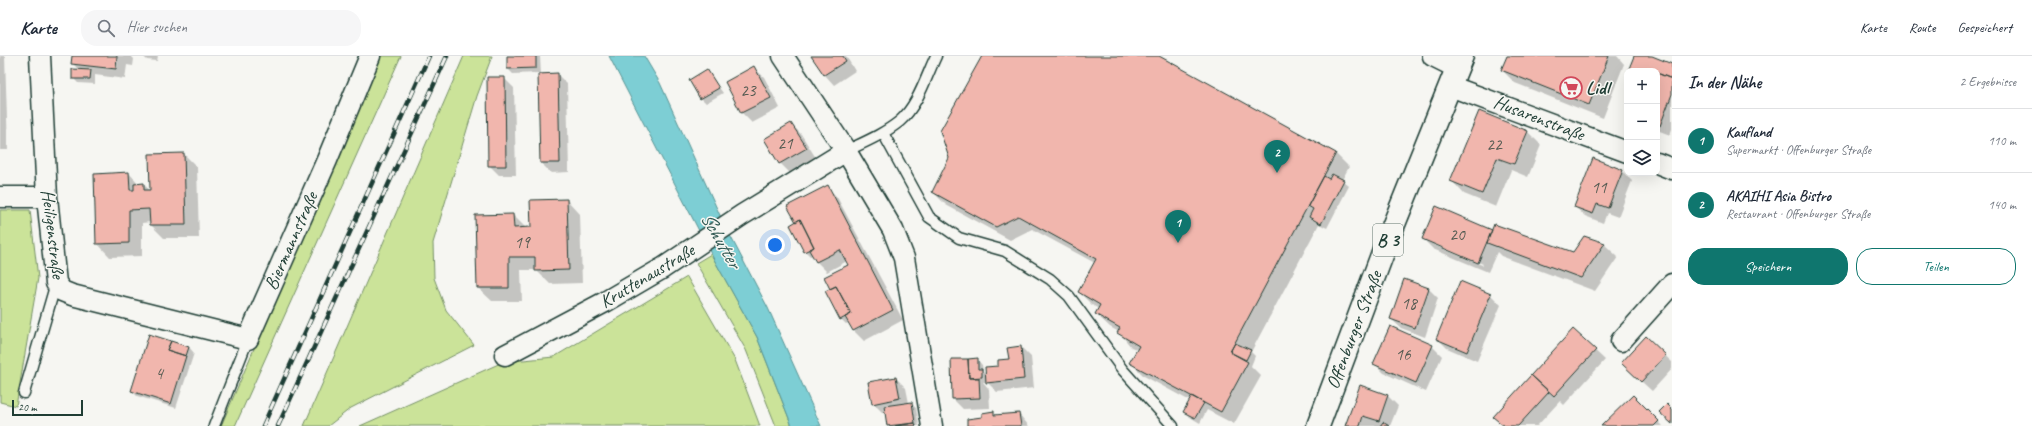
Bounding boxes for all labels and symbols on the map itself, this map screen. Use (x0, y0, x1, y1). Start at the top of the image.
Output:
supermarket icon: Lidl (1558, 75, 1584, 101)
place label: Lidl (1586, 76, 1613, 100)
house number: 23 (740, 80, 757, 101)
street label: Husarenstraße (1490, 90, 1589, 147)
house number: 21 (777, 133, 794, 154)
house number: 22 (1486, 134, 1503, 155)
pin: 2 (1264, 140, 1290, 173)
house number: 11 (1591, 177, 1608, 198)
street label: Biermannstraße (259, 187, 324, 294)
street label: Heiligenstraße (36, 188, 71, 282)
water label: Schutter (695, 208, 748, 275)
pin: 1 (1165, 210, 1191, 243)
road number: B 3 (1373, 224, 1403, 256)
house number: 20 (1449, 224, 1466, 245)
house number: 19 (514, 232, 531, 253)
your location (765, 235, 785, 255)
street label: Kruttenaustraße (595, 237, 700, 314)
street label: Offenburger Straße (1320, 266, 1388, 392)
house number: 18 (1401, 293, 1419, 314)
house number: 16 (1395, 344, 1412, 365)
house number: 4 (155, 363, 165, 384)
scale bar (12, 398, 83, 417)

